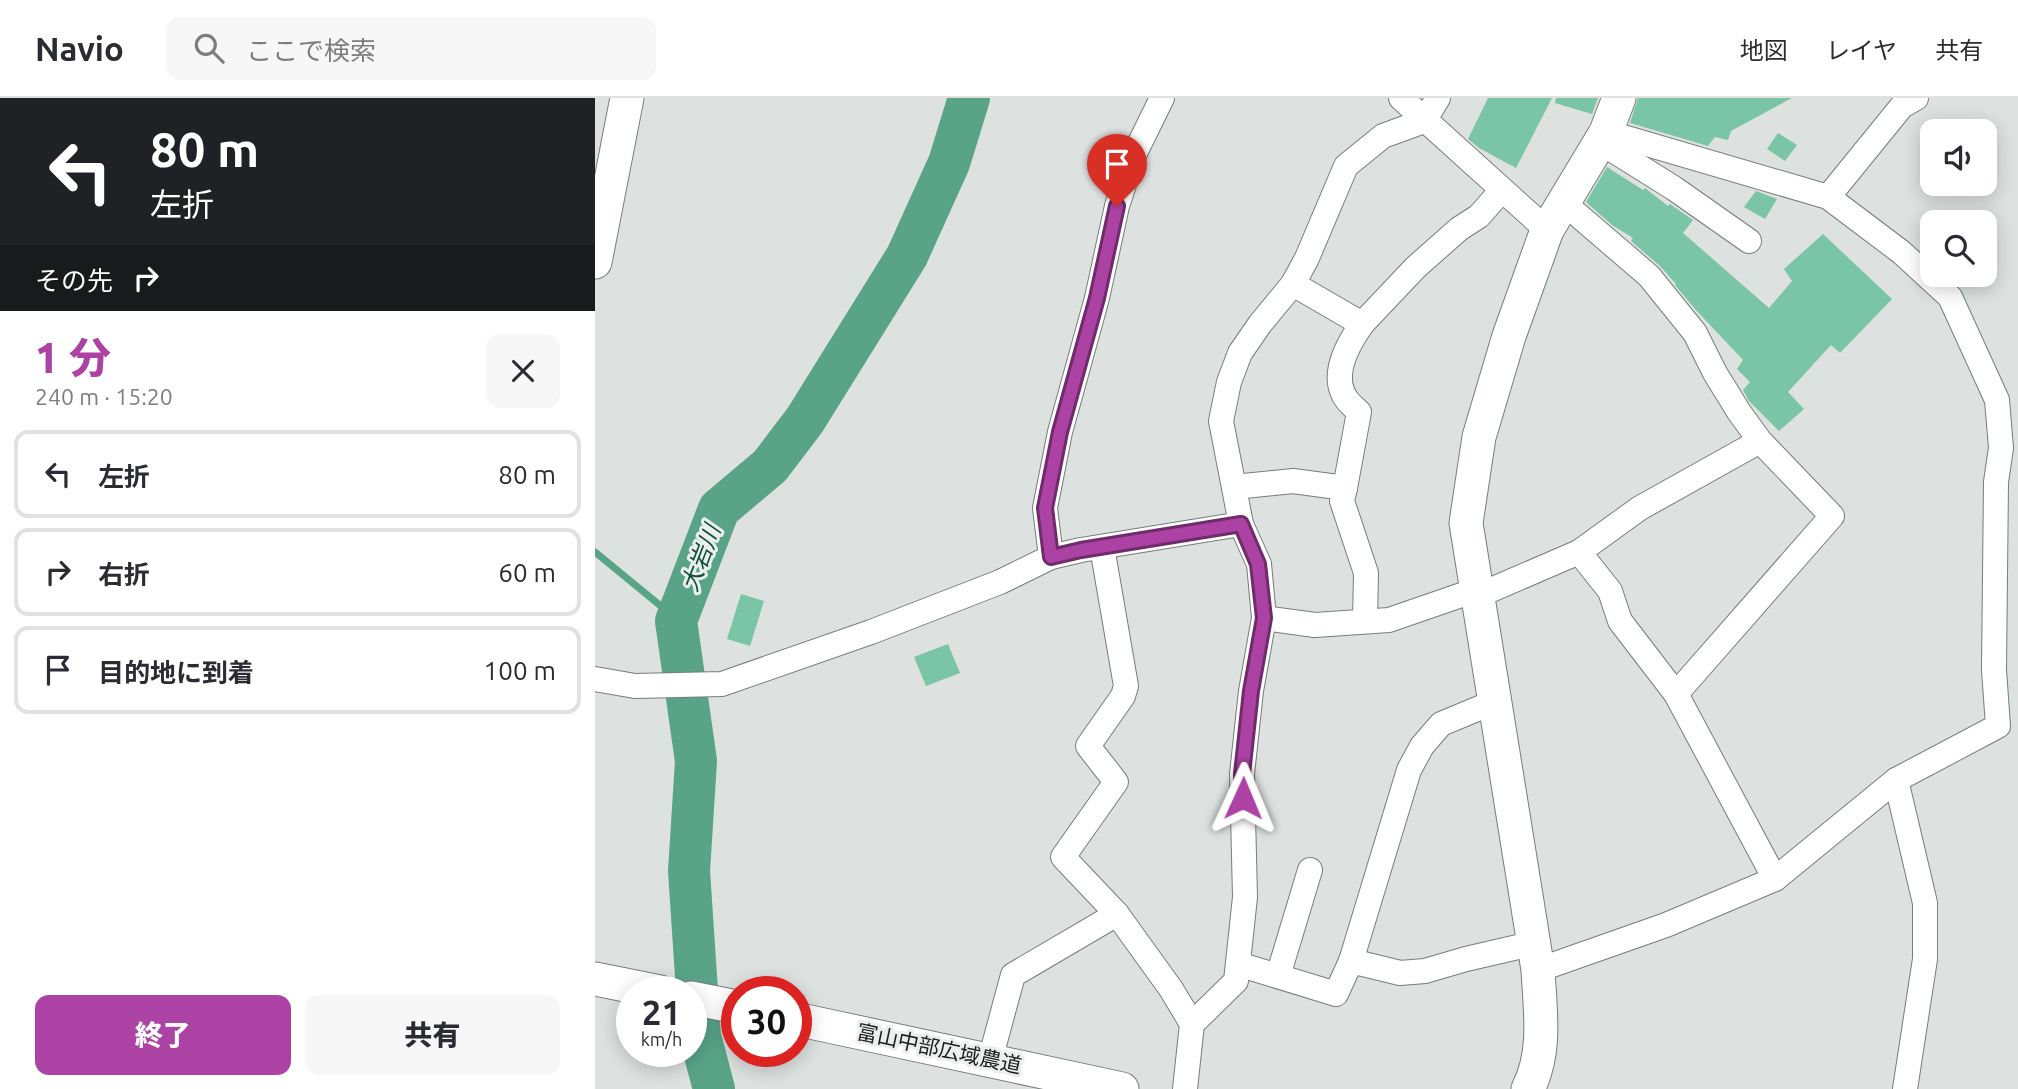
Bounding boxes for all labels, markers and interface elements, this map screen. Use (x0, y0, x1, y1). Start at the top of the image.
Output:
search box (166, 17, 656, 80)
icon: search (190, 29, 228, 67)
text: Navio (35, 30, 124, 67)
text: ここで検索 (246, 36, 376, 65)
text: 地図 (1740, 37, 1788, 64)
text: レイヤ (1826, 37, 1897, 64)
text: 共有 (1935, 37, 1983, 64)
map controls (1920, 119, 1997, 287)
button: sound (1920, 119, 1997, 196)
text: 80 m (150, 121, 259, 176)
icon: left (35, 126, 126, 217)
pin (1087, 134, 1147, 206)
icon: arrive (1098, 145, 1136, 183)
text: 左折 (150, 186, 214, 222)
button: search (1920, 210, 1997, 287)
icon: right (127, 259, 165, 297)
text: その先 (35, 266, 113, 295)
text: 1 分 (35, 334, 111, 381)
button: close (486, 334, 560, 408)
text: 240 m · 15:20 (35, 384, 173, 409)
icon: left (39, 455, 77, 493)
text: 80 m (498, 460, 556, 489)
text: 左折 (98, 462, 150, 491)
water label: 大岩川 (676, 518, 726, 595)
icon: right (39, 553, 77, 591)
text: 60 m (498, 558, 556, 587)
text: 右折 (98, 560, 150, 589)
icon: arrive (39, 651, 77, 689)
text: 100 m (484, 656, 556, 685)
text: 目的地に到着 (98, 658, 254, 687)
position arrow (1206, 761, 1280, 835)
speed limit sign: 30 (721, 976, 812, 1067)
text: 21 (642, 992, 681, 1032)
button: 終了 (35, 995, 291, 1075)
button: 共有 (305, 995, 560, 1075)
street label: 富山中部広域農道 (855, 1019, 1024, 1077)
text: km/h (641, 1029, 682, 1049)

